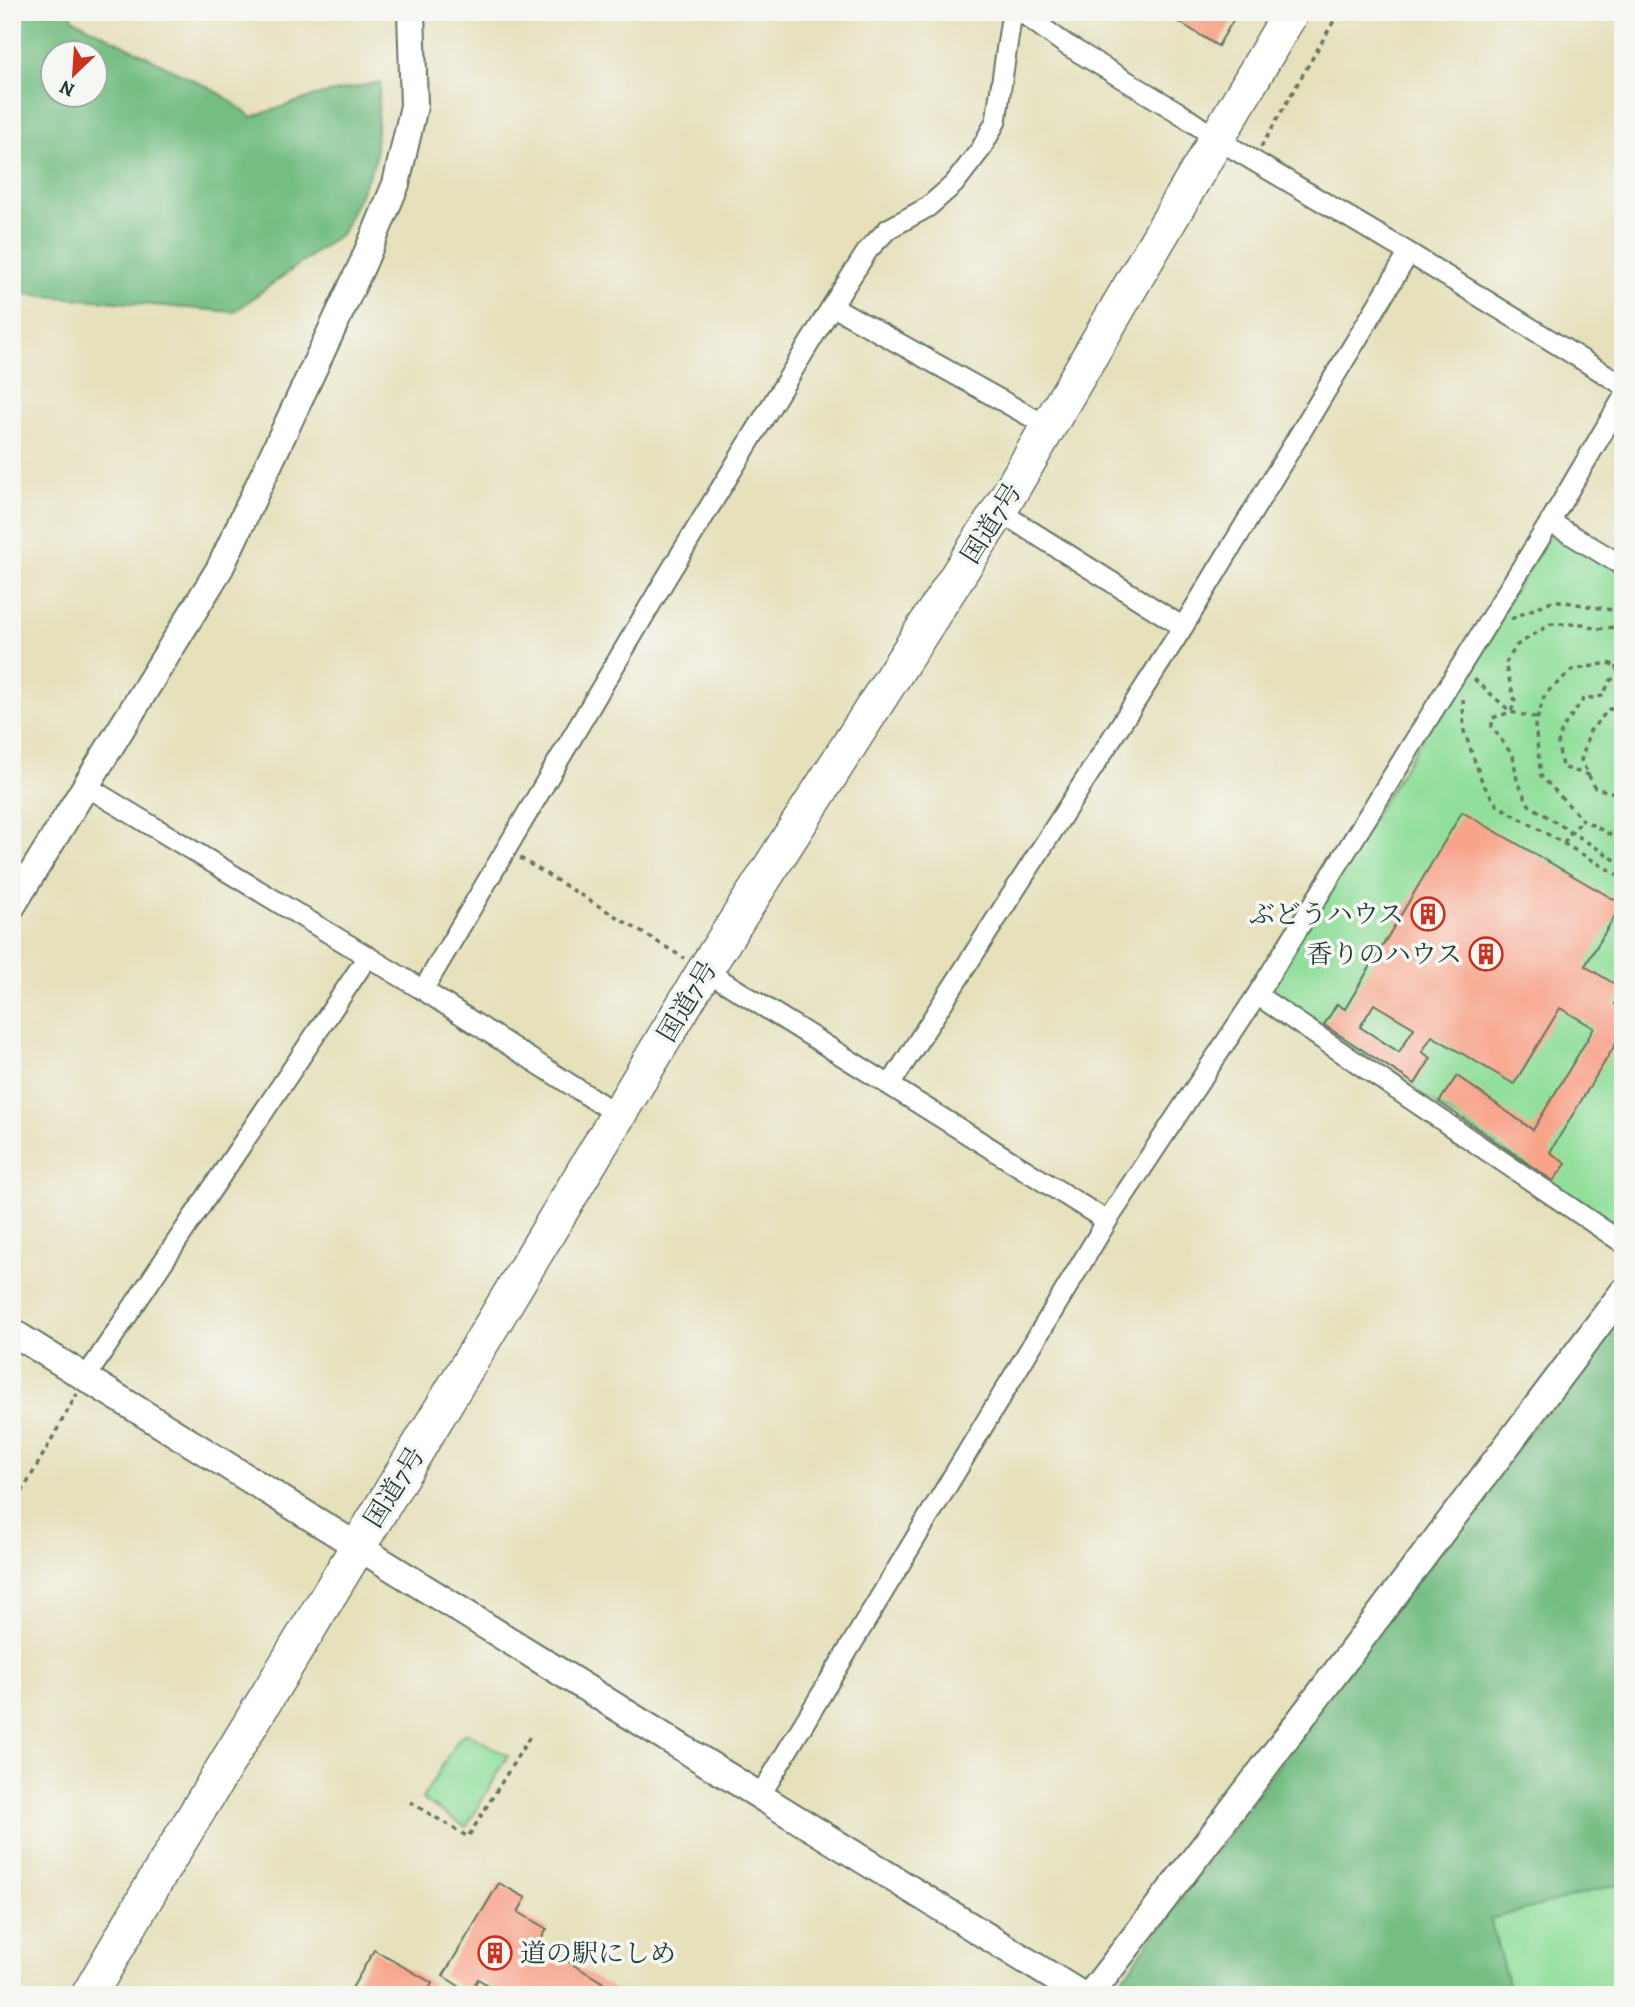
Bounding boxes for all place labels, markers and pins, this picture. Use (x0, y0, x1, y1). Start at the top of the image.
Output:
building icon: ぶどうハウス (1409, 895, 1447, 933)
place label: ぶどうハウス (1249, 897, 1404, 932)
building icon: 香りのハウス (1467, 935, 1505, 973)
place label: 香りのハウス (1307, 937, 1462, 972)
building icon: 道の駅にしめ (476, 1934, 514, 1972)
place label: 道の駅にしめ (520, 1936, 676, 1971)

